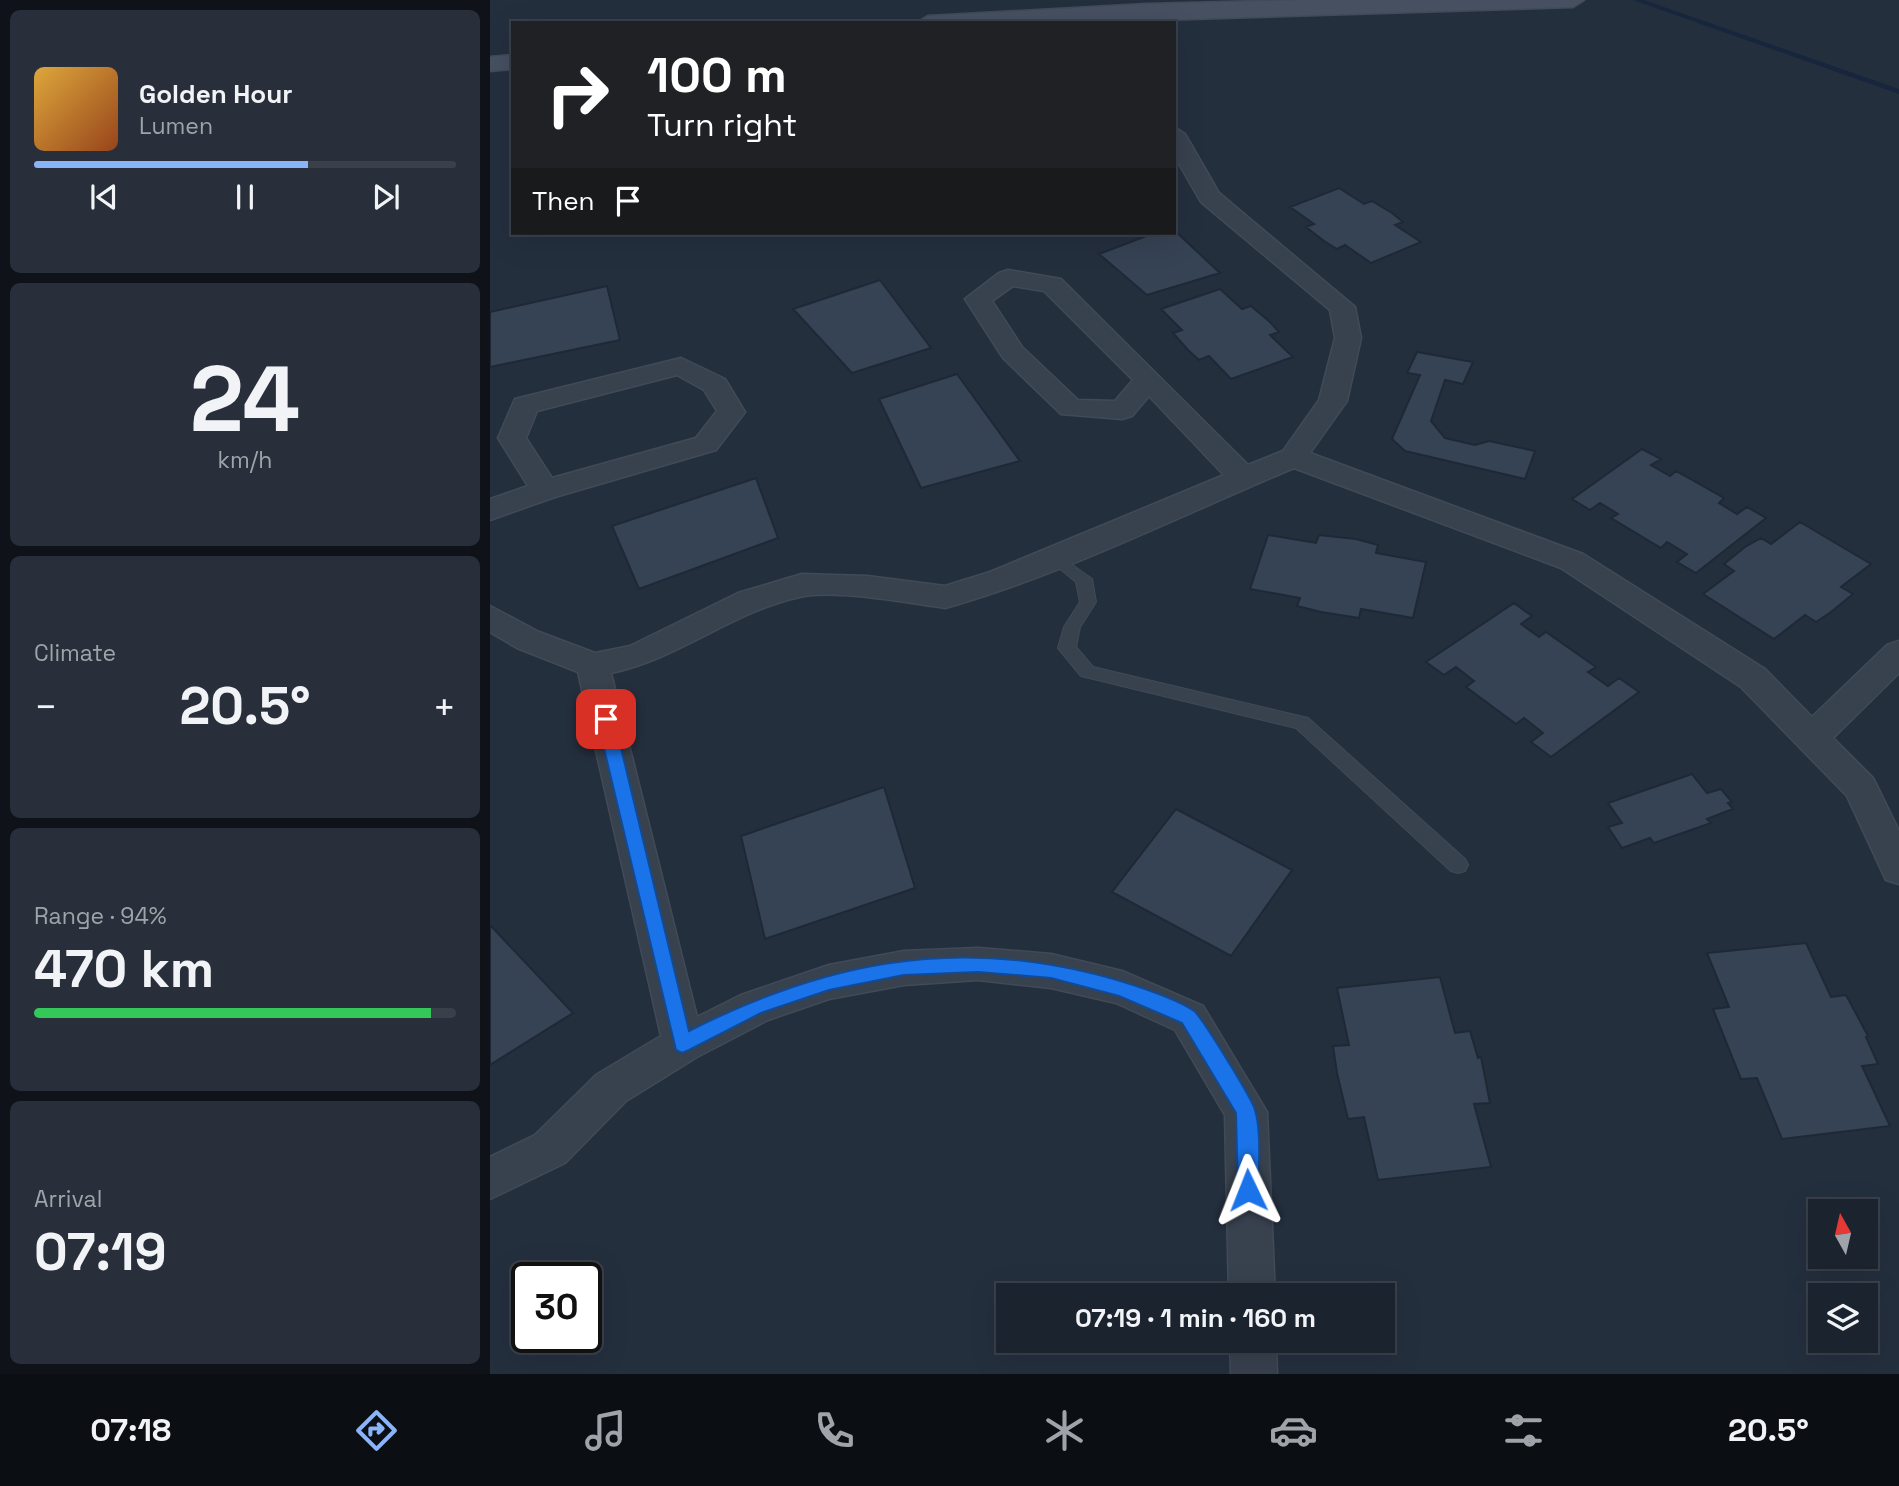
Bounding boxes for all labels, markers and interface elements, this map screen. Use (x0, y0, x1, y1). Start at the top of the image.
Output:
text: 100 m (647, 44, 787, 106)
icon: right (532, 49, 623, 140)
text: Golden Hour (139, 77, 293, 111)
text: Turn right (647, 105, 797, 145)
text: Lumen (139, 111, 213, 141)
icon: previous (85, 178, 123, 216)
icon: pause (226, 178, 264, 216)
icon: next (367, 178, 405, 216)
icon: arrive (609, 182, 647, 220)
text: Then (532, 184, 595, 218)
text: 24 (190, 341, 300, 458)
text: km/h (218, 445, 272, 475)
text: Climate (34, 638, 116, 668)
text: 20.5° (179, 673, 311, 739)
text: − (34, 683, 58, 731)
text: + (432, 683, 456, 731)
pin (576, 689, 636, 749)
icon: arrive (587, 700, 625, 738)
text: Range · 94% (34, 901, 167, 931)
text: 470 km (34, 936, 214, 1002)
position arrow (1211, 1153, 1285, 1227)
text: Arrival (34, 1184, 102, 1214)
north arrow (1808, 1199, 1878, 1269)
map controls (1808, 1199, 1878, 1353)
text: 07:19 (34, 1219, 167, 1285)
speed limit sign: 30 (511, 1262, 602, 1353)
button: layers (1808, 1283, 1878, 1353)
text: 07:19 · 1 min · 160 m (1075, 1301, 1316, 1335)
icon: directions (352, 1406, 401, 1455)
icon: music (581, 1406, 630, 1455)
icon: phone (810, 1406, 859, 1455)
icon: climate (1040, 1406, 1089, 1455)
icon: car (1269, 1406, 1318, 1455)
icon: filters (1499, 1406, 1548, 1455)
text: 07:18 (90, 1410, 171, 1450)
text: 20.5° (1728, 1410, 1809, 1450)

